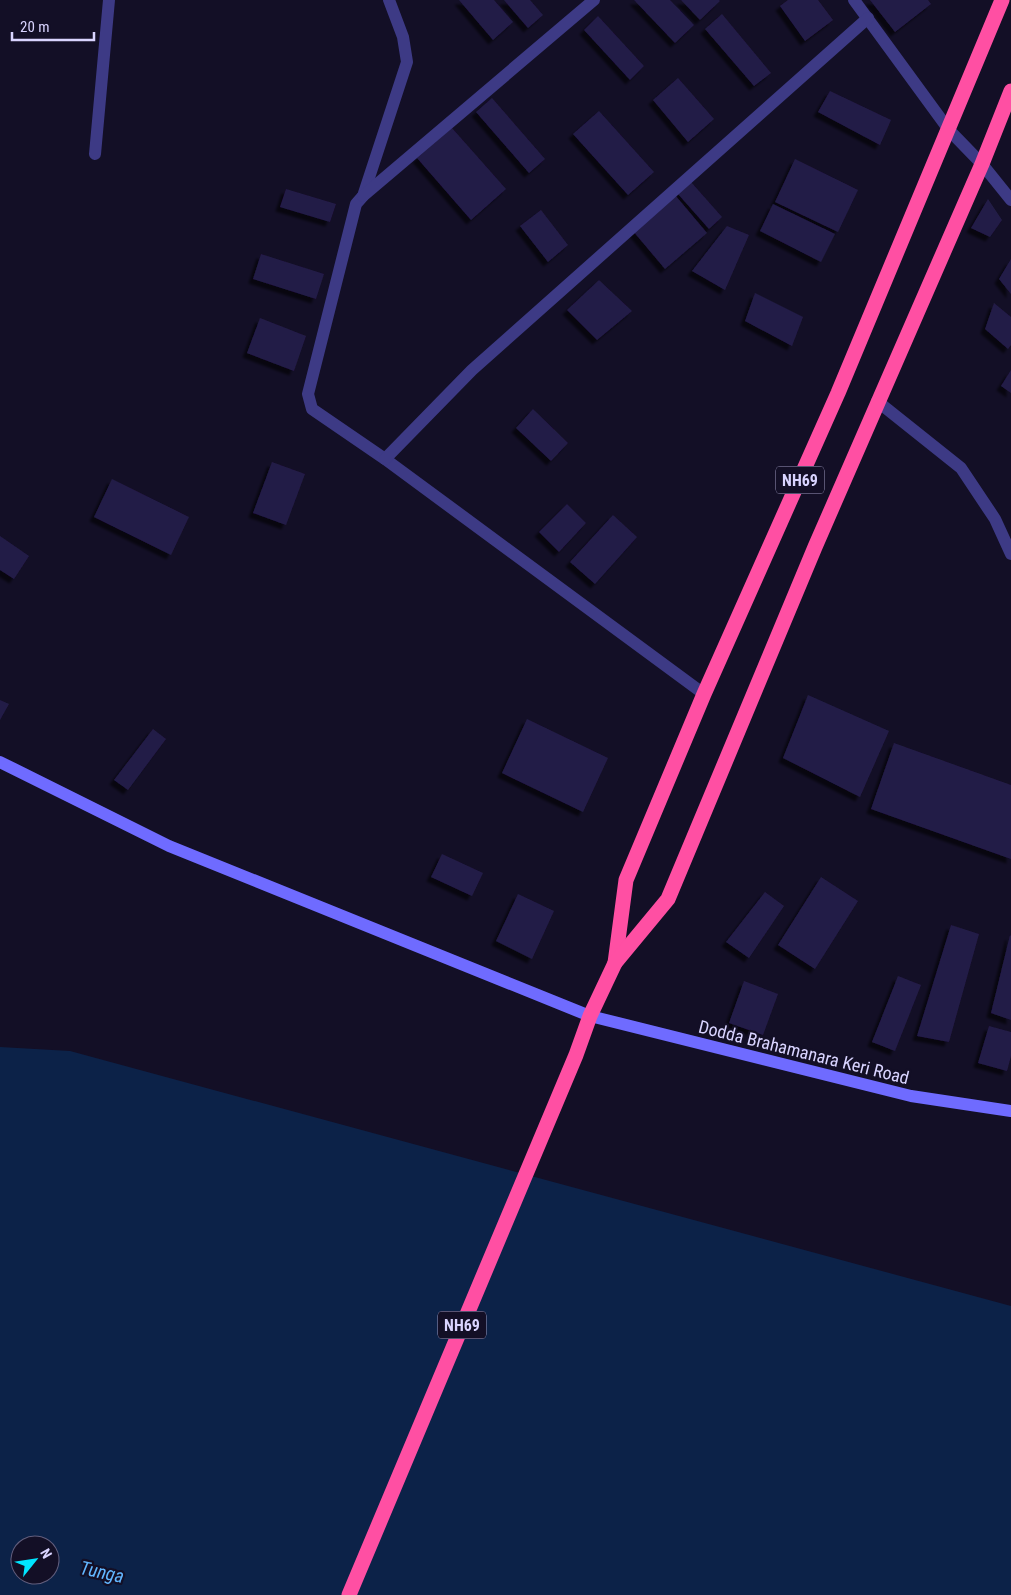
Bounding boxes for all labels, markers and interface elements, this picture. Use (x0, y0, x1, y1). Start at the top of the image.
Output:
scale bar (12, 10, 95, 42)
text: 20 m (20, 18, 50, 36)
road number: NH69 (776, 466, 824, 494)
street label: Dodda Brahamanara Keri Road (697, 1016, 911, 1088)
road number: NH69 (438, 1312, 486, 1338)
north arrow (10, 1535, 60, 1585)
text: N (37, 1546, 55, 1561)
water label: Tunga (78, 1556, 126, 1588)

